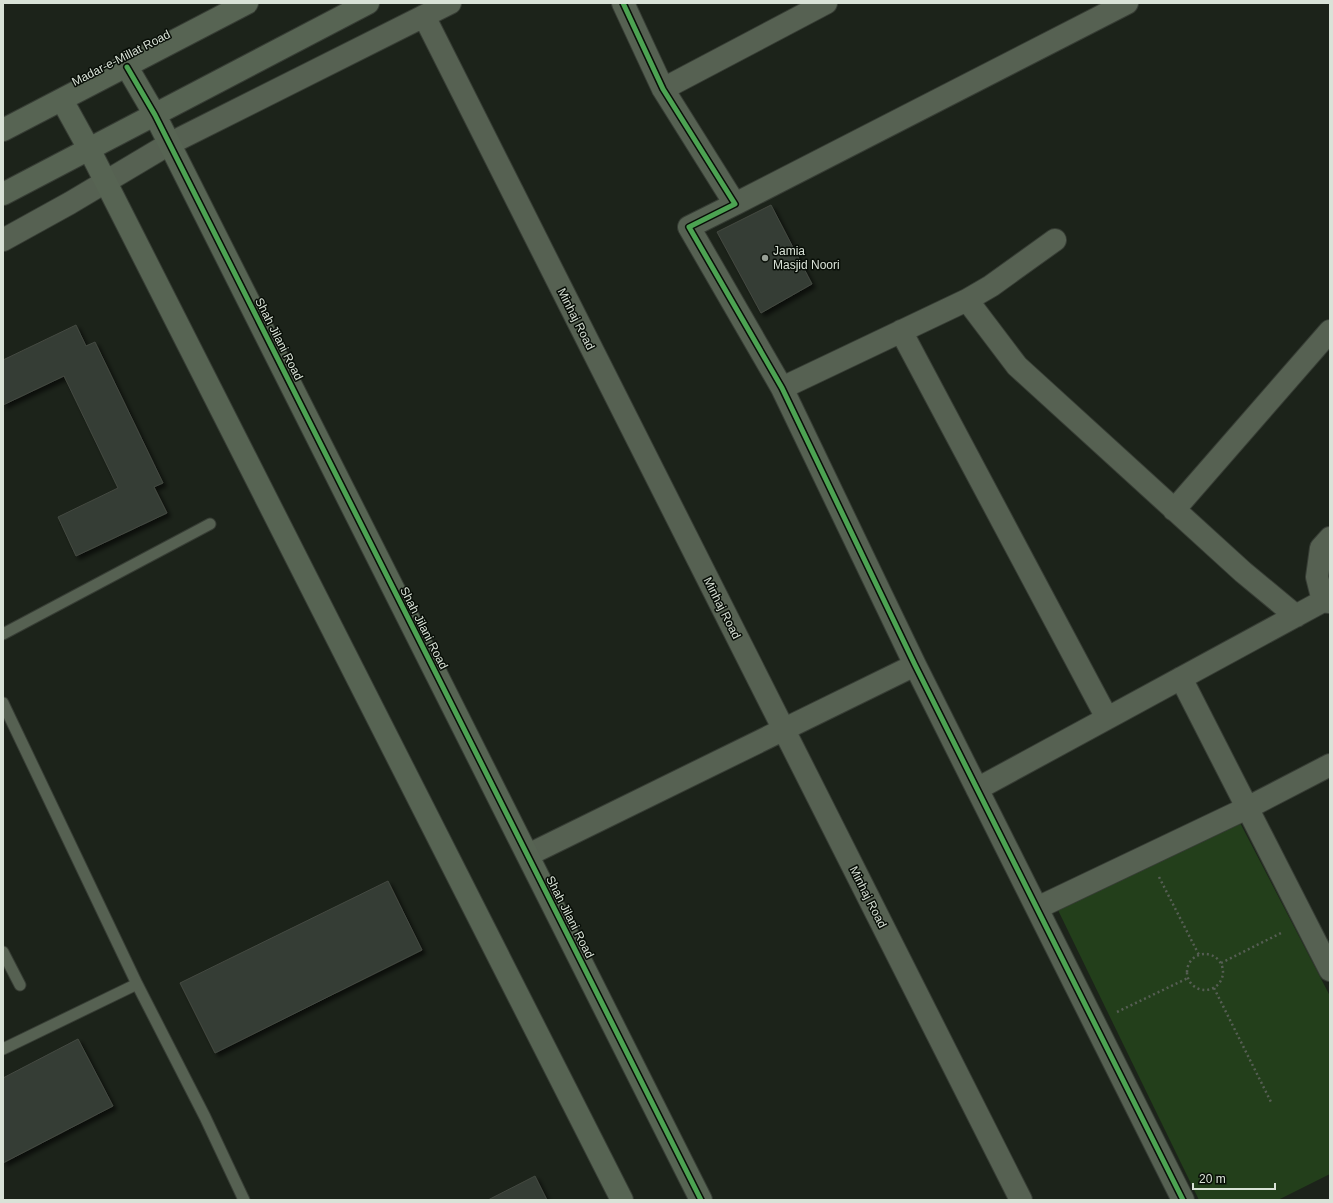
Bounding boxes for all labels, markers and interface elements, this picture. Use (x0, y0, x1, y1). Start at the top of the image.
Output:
street label: Madar-e-Millat Road (69, 27, 173, 89)
place label: Jamia Masjid Noori (773, 244, 840, 272)
marker: Jamia Masjid Noori (760, 253, 770, 263)
street label: Minhaj Road (554, 286, 598, 352)
street label: Shah Jilani Road (252, 295, 306, 383)
street label: Minhaj Road (700, 575, 744, 641)
street label: Shah Jilani Road (397, 584, 451, 672)
street label: Minhaj Road (846, 864, 890, 930)
street label: Shah Jilani Road (543, 873, 597, 961)
scale bar (1193, 1165, 1275, 1191)
text: 20 m (1199, 1172, 1226, 1186)

